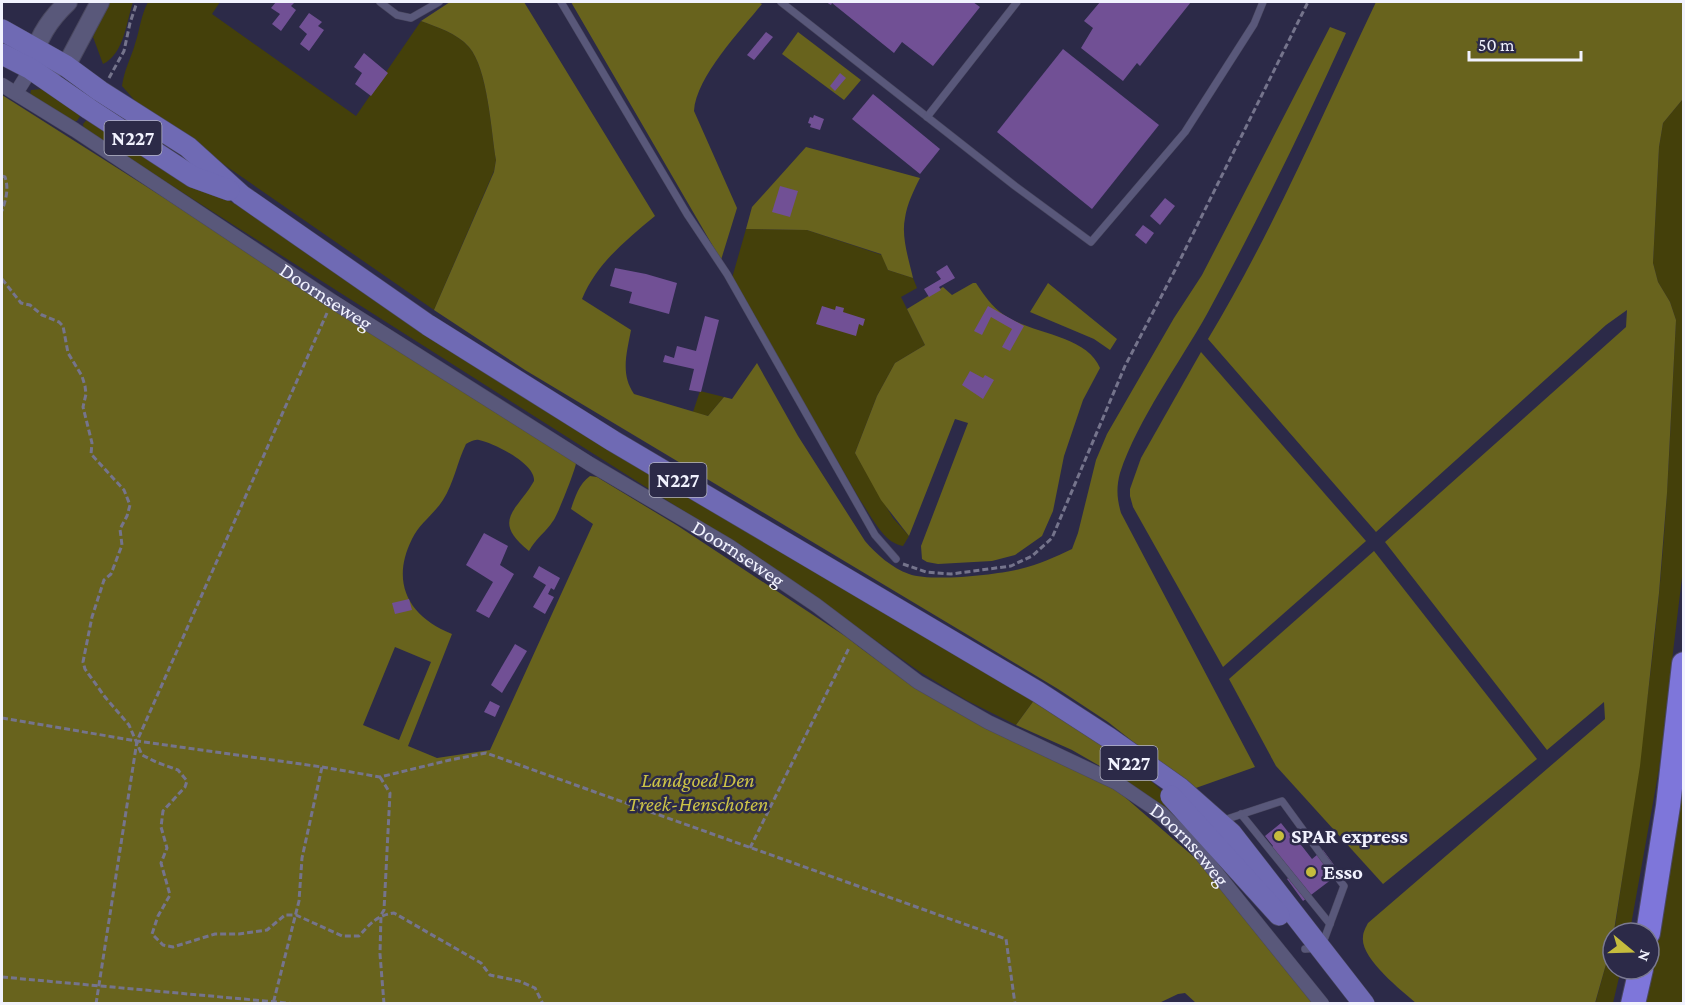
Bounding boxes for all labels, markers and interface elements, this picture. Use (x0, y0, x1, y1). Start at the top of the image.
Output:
scale bar (1469, 24, 1582, 62)
text: 50 m (1478, 35, 1515, 55)
road number: N227 (104, 121, 162, 155)
street label: Doornseweg (275, 258, 377, 335)
road number: N227 (650, 463, 706, 497)
street label: Doornseweg (688, 515, 789, 592)
road number: N227 (1100, 746, 1158, 780)
park label: Landgoed Den Treek-Henschoten (628, 768, 768, 816)
street label: Doornseweg (1146, 797, 1234, 891)
place label: SPAR express (1291, 824, 1408, 848)
marker: SPAR express (1272, 829, 1286, 843)
place label: Esso (1323, 860, 1363, 884)
marker: Esso (1304, 865, 1318, 879)
north arrow (1601, 921, 1661, 981)
text: N (1635, 948, 1655, 964)

